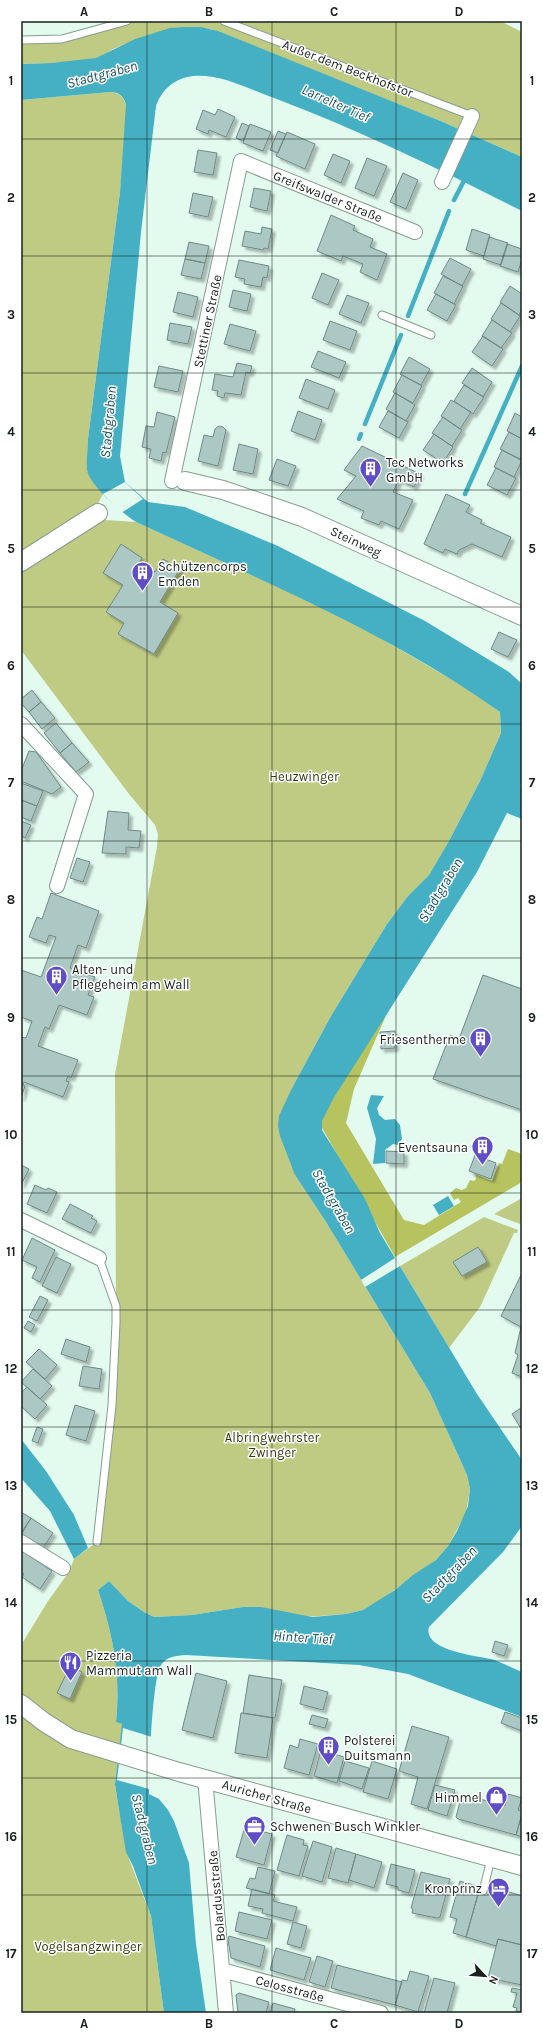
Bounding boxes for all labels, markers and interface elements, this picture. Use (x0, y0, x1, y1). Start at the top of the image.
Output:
text: A (80, 4, 88, 19)
text: B (205, 4, 213, 19)
text: C (330, 4, 338, 19)
text: D (455, 4, 464, 19)
street label: Außer dem Beckhofstor (280, 37, 416, 100)
water label: Stadtgraben (65, 57, 139, 92)
text: 1 (9, 73, 13, 88)
text: 1 (530, 73, 534, 88)
water label: Larrelter Tief (299, 81, 374, 127)
street label: Greifswalder Straße (271, 168, 385, 225)
text: 2 (7, 190, 15, 205)
text: 2 (528, 190, 536, 205)
street label: Stettiner Straße (190, 273, 225, 369)
text: 3 (7, 307, 15, 322)
text: 3 (528, 307, 536, 322)
water label: Stadtgraben (97, 385, 120, 459)
text: 4 (7, 424, 15, 439)
text: 4 (528, 424, 536, 439)
place label: Tec Networks GmbH (386, 455, 464, 485)
building icon: Tec Networks GmbH (357, 456, 383, 489)
street label: Steinweg (328, 523, 384, 560)
text: 5 (7, 541, 15, 556)
text: 5 (528, 541, 536, 556)
place label: Schützencorps Emden (158, 559, 247, 589)
building icon: Schützencorps Emden (129, 560, 155, 593)
text: 6 (7, 658, 15, 673)
text: 6 (528, 658, 536, 673)
park label: Heuzwinger (269, 769, 339, 784)
text: 7 (8, 775, 15, 790)
text: 7 (529, 775, 536, 790)
water label: Stadtgraben (415, 855, 466, 926)
text: 8 (7, 892, 15, 907)
text: 8 (528, 892, 536, 907)
place label: Alten- und Pflegeheim am Wall (72, 962, 190, 992)
building icon: Alten- und Pflegeheim am Wall (43, 963, 69, 996)
text: 9 (7, 1010, 15, 1025)
text: 9 (528, 1010, 536, 1025)
building icon: Friesentherme (468, 1026, 494, 1059)
place label: Friesentherme (380, 1032, 466, 1047)
text: 10 (5, 1127, 17, 1142)
text: 10 (526, 1127, 538, 1142)
building icon: Eventsauna (470, 1134, 496, 1167)
place label: Eventsauna (398, 1140, 468, 1155)
water label: Stadtgraben (308, 1166, 359, 1237)
text: 11 (6, 1244, 16, 1259)
text: 11 (527, 1244, 537, 1259)
text: 12 (5, 1361, 17, 1376)
text: 12 (526, 1361, 538, 1376)
park label: Albringwehrster Zwinger (225, 1430, 319, 1460)
text: 13 (5, 1478, 17, 1493)
text: 13 (526, 1478, 538, 1493)
water label: Stadtgraben (418, 1543, 480, 1606)
text: 14 (5, 1595, 17, 1610)
text: 14 (526, 1595, 538, 1610)
water label: Hinter Tief (273, 1627, 335, 1648)
place label: Pizzeria Mammut am Wall (86, 1648, 192, 1678)
restaurant icon: Pizzeria Mammut am Wall (57, 1649, 83, 1682)
text: 15 (5, 1712, 18, 1727)
text: 15 (526, 1712, 539, 1727)
place label: Polsterei Duitsmann (344, 1733, 411, 1763)
building icon: Polsterei Duitsmann (316, 1734, 342, 1767)
street label: Auricher Straße (220, 1777, 314, 1816)
shop icon: Himmel (484, 1784, 510, 1817)
place label: Himmel (435, 1790, 482, 1805)
water label: Stadtgraben (128, 1792, 161, 1866)
office icon: Schwenen Busch Winkler (241, 1813, 267, 1846)
place label: Schwenen Busch Winkler (270, 1819, 420, 1834)
text: 16 (5, 1829, 17, 1844)
text: 16 (526, 1829, 538, 1844)
street label: Bolardusstraße (205, 1849, 228, 1942)
hotel icon: Kronprinz (485, 1875, 511, 1908)
place label: Kronprinz (424, 1881, 482, 1896)
park label: Vogelsangzwinger (35, 1939, 142, 1954)
text: 17 (5, 1946, 17, 1961)
text: 17 (526, 1946, 538, 1961)
north arrow (465, 1956, 505, 1996)
street label: Celosstraße (254, 1972, 326, 2005)
text: N (486, 1974, 501, 1987)
text: A (80, 2016, 88, 2031)
text: B (205, 2016, 213, 2031)
text: C (330, 2016, 338, 2031)
text: D (455, 2016, 464, 2031)

